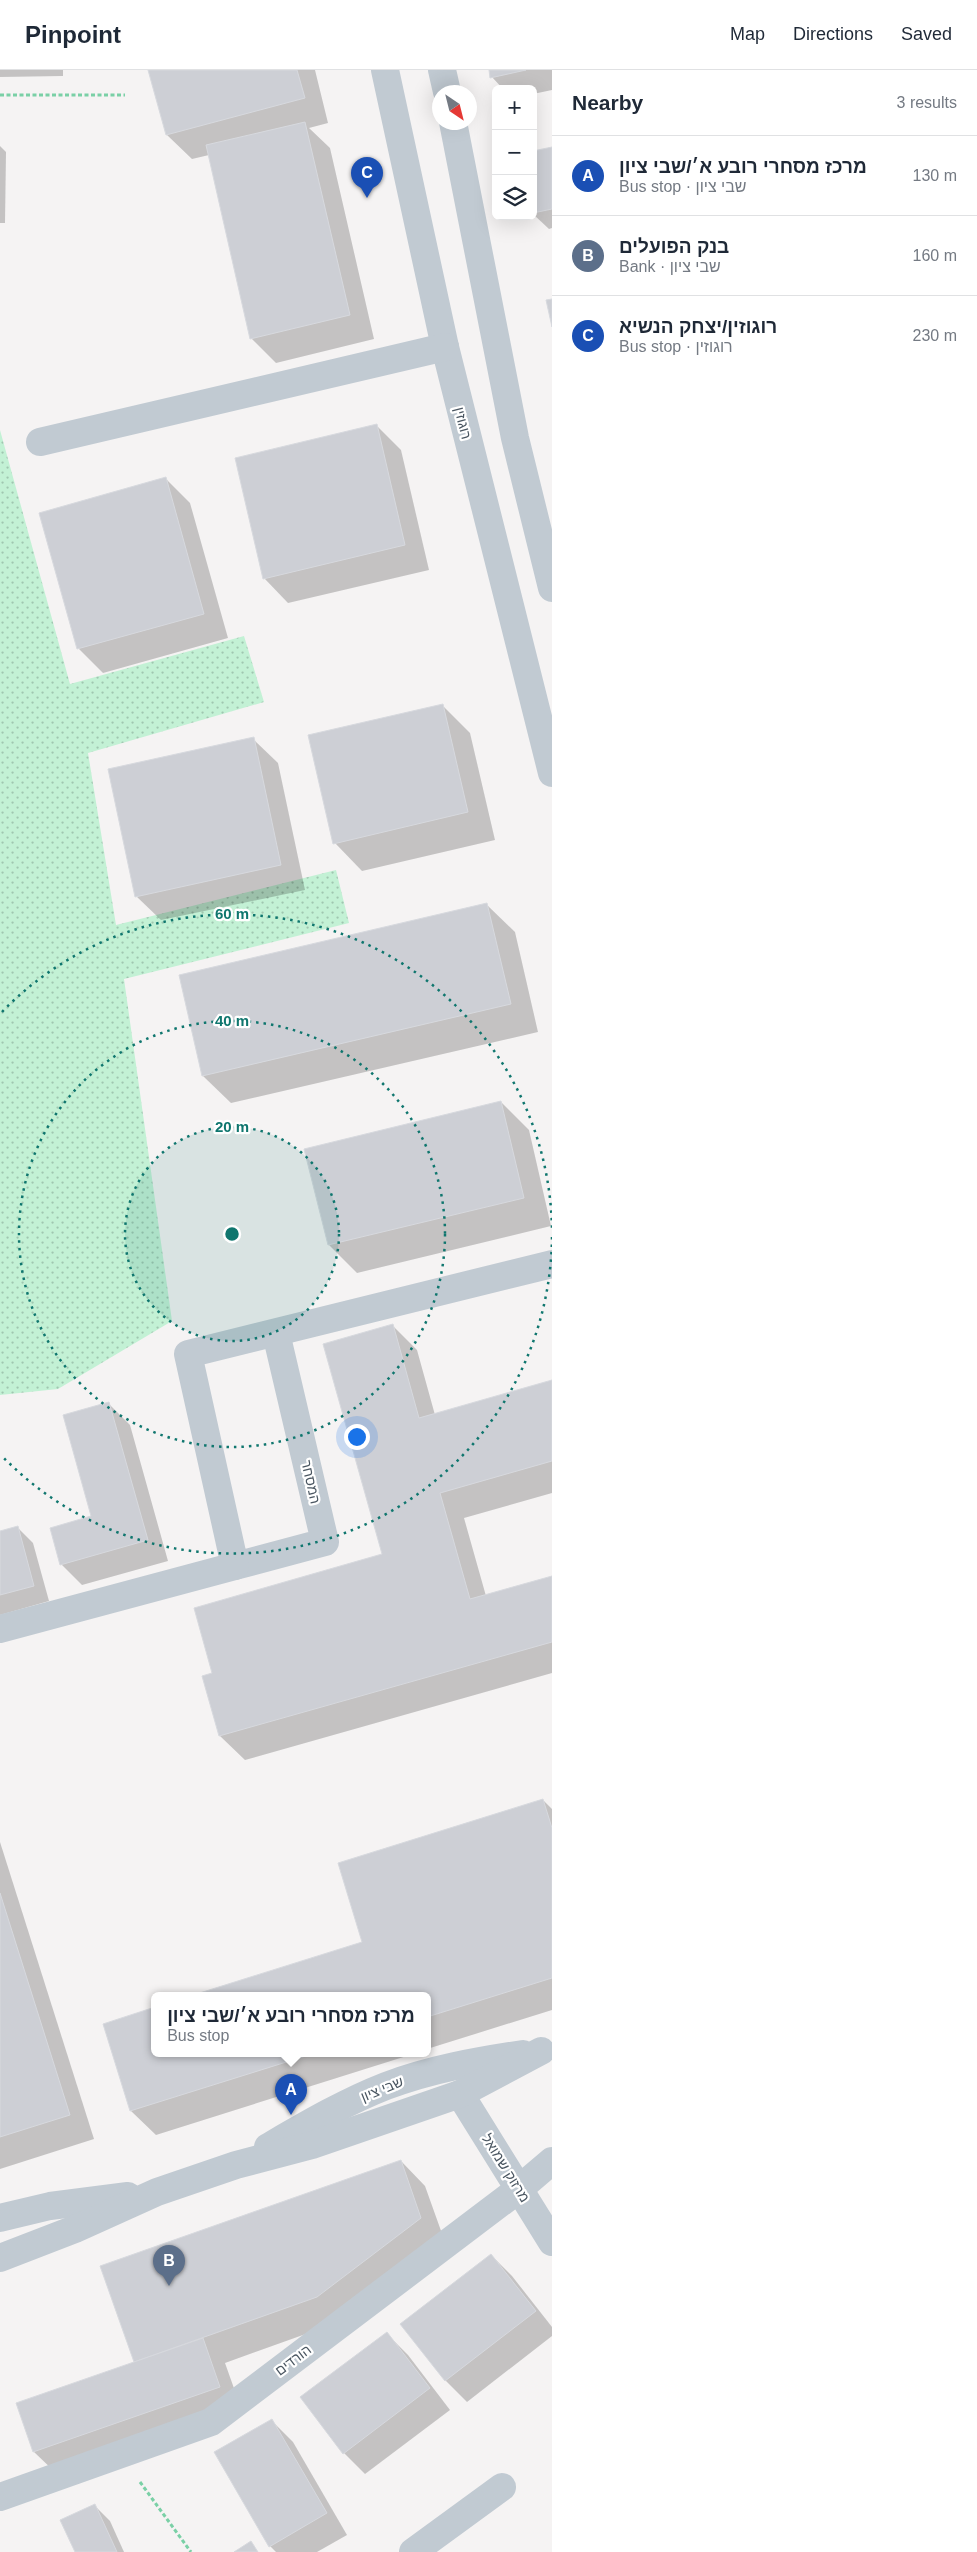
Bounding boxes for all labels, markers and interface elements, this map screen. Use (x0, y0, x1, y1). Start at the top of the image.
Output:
text: Pinpoint (25, 21, 121, 48)
text: Map (730, 24, 765, 44)
text: Directions (793, 24, 873, 44)
text: Saved (901, 24, 952, 44)
north arrow (432, 85, 477, 130)
map controls (492, 85, 537, 220)
button: + (492, 85, 537, 130)
text: Nearby (572, 91, 643, 114)
text: 3 results (897, 94, 957, 111)
button: − (492, 130, 537, 175)
text: מרכז מסחרי רובע א׳/שבי ציון (619, 156, 867, 177)
pin: C (351, 157, 383, 198)
text: A (582, 167, 594, 184)
text: 130 m (913, 167, 957, 184)
button: layers (492, 175, 537, 220)
text: Bus stop · שבי ציון (619, 178, 747, 195)
text: בנק הפועלים (619, 236, 729, 257)
text: B (582, 247, 594, 264)
text: 160 m (913, 247, 957, 264)
text: Bank · שבי ציון (619, 258, 721, 275)
text: רוגוזין/יצחק הנשיא (619, 316, 777, 337)
text: C (582, 327, 594, 344)
text: 230 m (913, 327, 957, 344)
text: Bus stop · רוגוזין (619, 338, 733, 355)
street label: רוגוזין (451, 405, 475, 441)
text: 60 m (215, 905, 249, 922)
text: 40 m (215, 1012, 249, 1029)
text: 20 m (215, 1118, 249, 1135)
centre of rings (223, 1225, 241, 1243)
your location (344, 1424, 370, 1450)
street label: המסחר (298, 1459, 324, 1505)
popup (151, 1992, 431, 2057)
text: מרכז מסחרי רובע א׳/שבי ציון (167, 2005, 415, 2026)
text: Bus stop (167, 2027, 229, 2044)
street label: שבי ציון (358, 2073, 406, 2105)
pin: A (275, 2074, 307, 2115)
street label: מרזוק שמואל (479, 2131, 533, 2205)
pin: B (153, 2245, 185, 2286)
street label: הורדים (272, 2341, 314, 2379)

